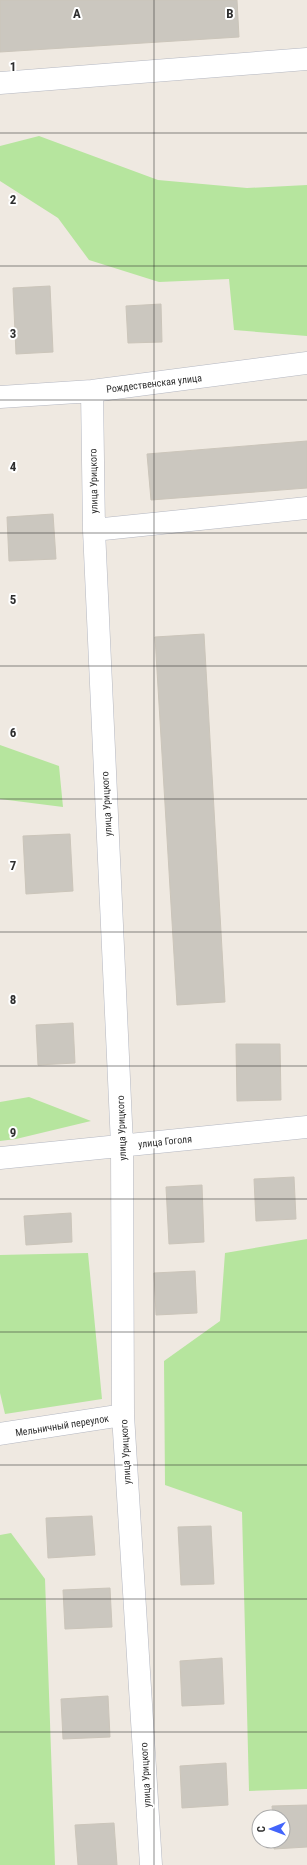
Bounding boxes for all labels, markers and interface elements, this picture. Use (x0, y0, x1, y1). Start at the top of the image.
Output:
text: A (73, 6, 81, 21)
text: B (226, 6, 234, 21)
text: 1 (10, 59, 16, 74)
text: 2 (10, 192, 17, 207)
text: 3 (10, 326, 16, 341)
street label: Рождественская улица (106, 372, 203, 395)
street label: улица Урицкого (87, 448, 100, 514)
text: 4 (10, 459, 17, 474)
text: 5 (10, 592, 17, 607)
text: 6 (10, 725, 17, 740)
street label: улица Урицкого (99, 771, 114, 837)
text: 7 (10, 858, 17, 873)
text: 8 (10, 992, 16, 1007)
street label: улица Урицкого (115, 1095, 128, 1161)
text: 9 (10, 1125, 16, 1140)
street label: улица Гоголя (138, 1133, 193, 1150)
street label: Мельничный переулок (14, 1413, 110, 1438)
street label: улица Урицкого (118, 1419, 133, 1485)
street label: улица Урицкого (138, 1742, 153, 1808)
north arrow (251, 1809, 291, 1849)
text: С (255, 1826, 268, 1832)

